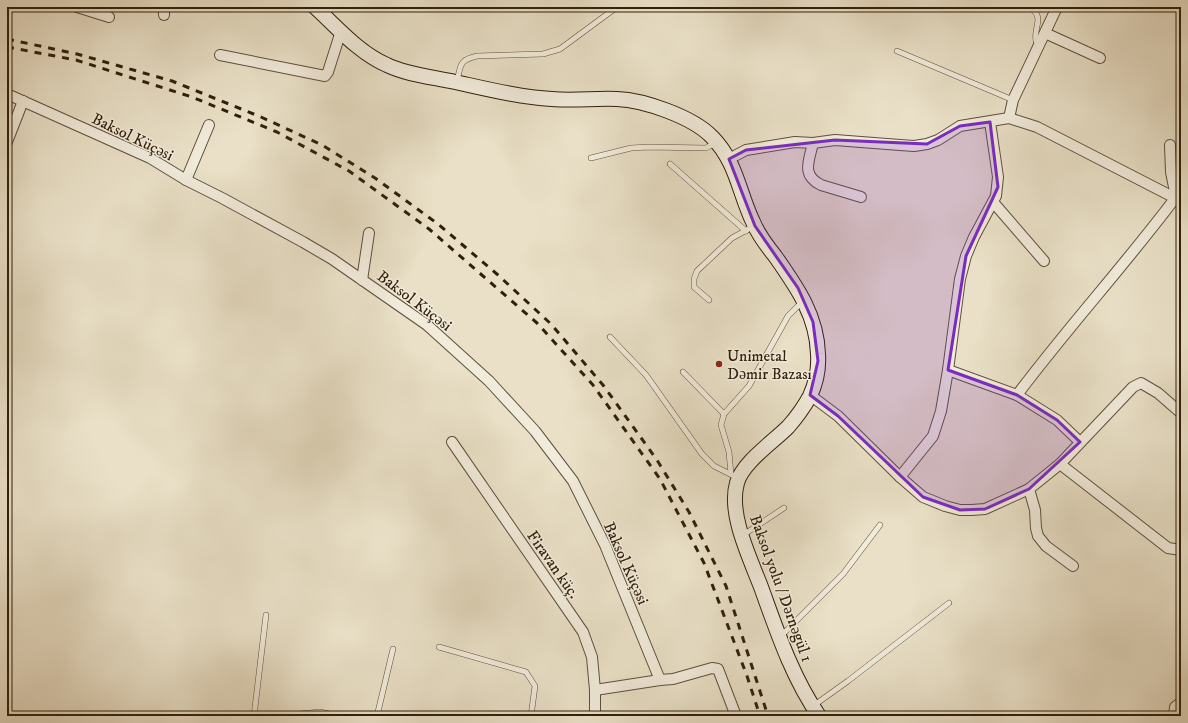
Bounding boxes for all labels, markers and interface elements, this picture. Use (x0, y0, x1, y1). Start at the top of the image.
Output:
street label: Baksol Küçəsi (88, 109, 177, 165)
street label: Baksol Küçəsi (373, 266, 456, 335)
place label: Unimetal Dəmir Bazası (727, 346, 812, 384)
marker: Unimetal Dəmir Bazası (714, 359, 724, 369)
street label: Baksol yolu / Dərnəgül 1 (745, 512, 817, 665)
street label: Baksol Küçəsi (599, 519, 653, 608)
street label: Firavan küç. (522, 527, 584, 603)

